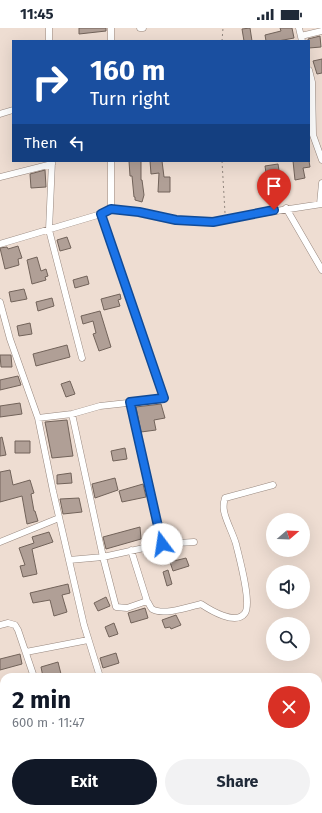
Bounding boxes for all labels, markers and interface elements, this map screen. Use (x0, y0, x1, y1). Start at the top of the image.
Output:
text: 11:45 (20, 5, 54, 23)
text: 160 m (90, 54, 165, 87)
icon: right (24, 56, 76, 108)
text: Turn right (90, 88, 170, 110)
icon: left (66, 132, 88, 154)
text: Then (24, 134, 58, 152)
pin (257, 169, 291, 210)
icon: arrive (263, 175, 285, 197)
north arrow (266, 513, 310, 557)
map controls (266, 513, 310, 661)
position arrow (141, 523, 183, 565)
button: sound (266, 565, 310, 609)
button: search (266, 617, 310, 661)
text: 2 min (12, 686, 71, 714)
button: close (268, 686, 310, 728)
text: 600 m · 11:47 (12, 715, 85, 730)
button: Exit (12, 759, 157, 805)
button: Share (165, 759, 310, 805)

